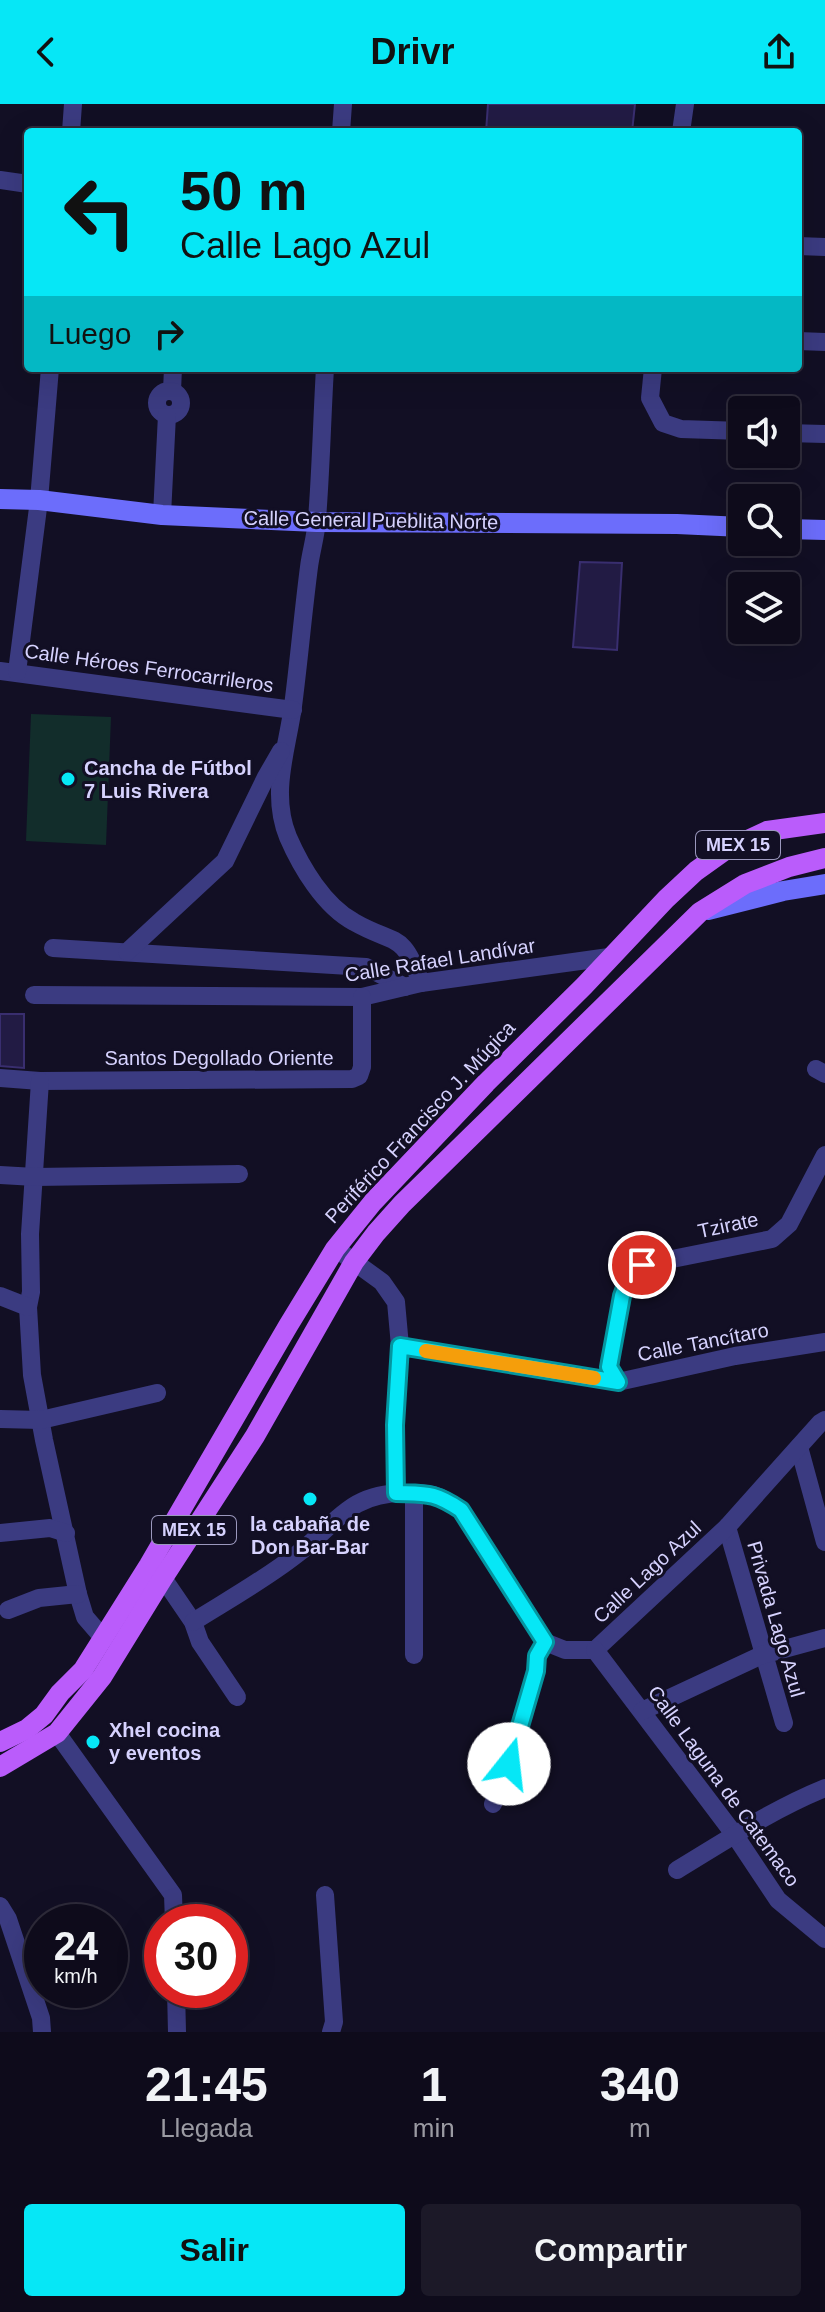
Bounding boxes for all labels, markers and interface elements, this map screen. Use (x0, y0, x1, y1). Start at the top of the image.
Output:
icon: back (24, 30, 68, 74)
icon: share (757, 30, 801, 74)
text: Drivr (370, 31, 455, 72)
text: 50 m (180, 159, 308, 222)
icon: left (48, 160, 152, 264)
text: Calle Lago Azul (180, 225, 430, 266)
icon: right (147, 312, 191, 356)
text: Luego (48, 317, 131, 350)
map controls (728, 396, 800, 644)
button: sound (728, 396, 800, 468)
button: search (728, 484, 800, 556)
street label: Calle General Pueblita Norte (244, 507, 498, 533)
button: layers (728, 572, 800, 644)
street label: Calle Héroes Ferrocarrileros (23, 640, 275, 696)
place label: Cancha de Fútbol 7 Luis Rivera (84, 757, 252, 802)
marker: Cancha de Fútbol 7 Luis Rivera (59, 770, 77, 788)
road number: MEX 15 (696, 831, 780, 859)
street label: Calle Rafael Landívar (343, 934, 537, 986)
street label: Periférico Francisco J. Múgica (321, 1016, 520, 1227)
street label: Santos Degollado Oriente (104, 1047, 334, 1069)
street label: Tzirate (696, 1208, 760, 1242)
pin (608, 1231, 676, 1299)
icon: arrive (620, 1243, 664, 1287)
street label: Calle Tancítaro (636, 1319, 770, 1365)
marker: la cabaña de Don Bar-Bar (301, 1490, 319, 1508)
place label: la cabaña de Don Bar-Bar (250, 1513, 370, 1558)
road number: MEX 15 (152, 1516, 236, 1544)
street label: Calle Lago Azul (589, 1517, 705, 1627)
street label: Privada Lago Azul (743, 1538, 809, 1700)
street label: Calle Laguna de Catemaco (644, 1681, 804, 1891)
place label: Xhel cocina y eventos (109, 1719, 221, 1764)
position arrow (467, 1722, 551, 1806)
marker: Xhel cocina y eventos (84, 1733, 102, 1751)
speed limit sign: 30 (144, 1904, 248, 2008)
text: 24 (54, 1924, 98, 1968)
text: km/h (54, 1965, 98, 1987)
text: 21:45 (145, 2058, 268, 2111)
text: 1 (420, 2058, 447, 2111)
text: 340 (600, 2058, 680, 2111)
text: Llegada (160, 2113, 253, 2143)
text: min (413, 2113, 455, 2143)
text: m (629, 2113, 651, 2143)
button: Salir (24, 2204, 405, 2296)
button: Compartir (421, 2204, 801, 2296)

